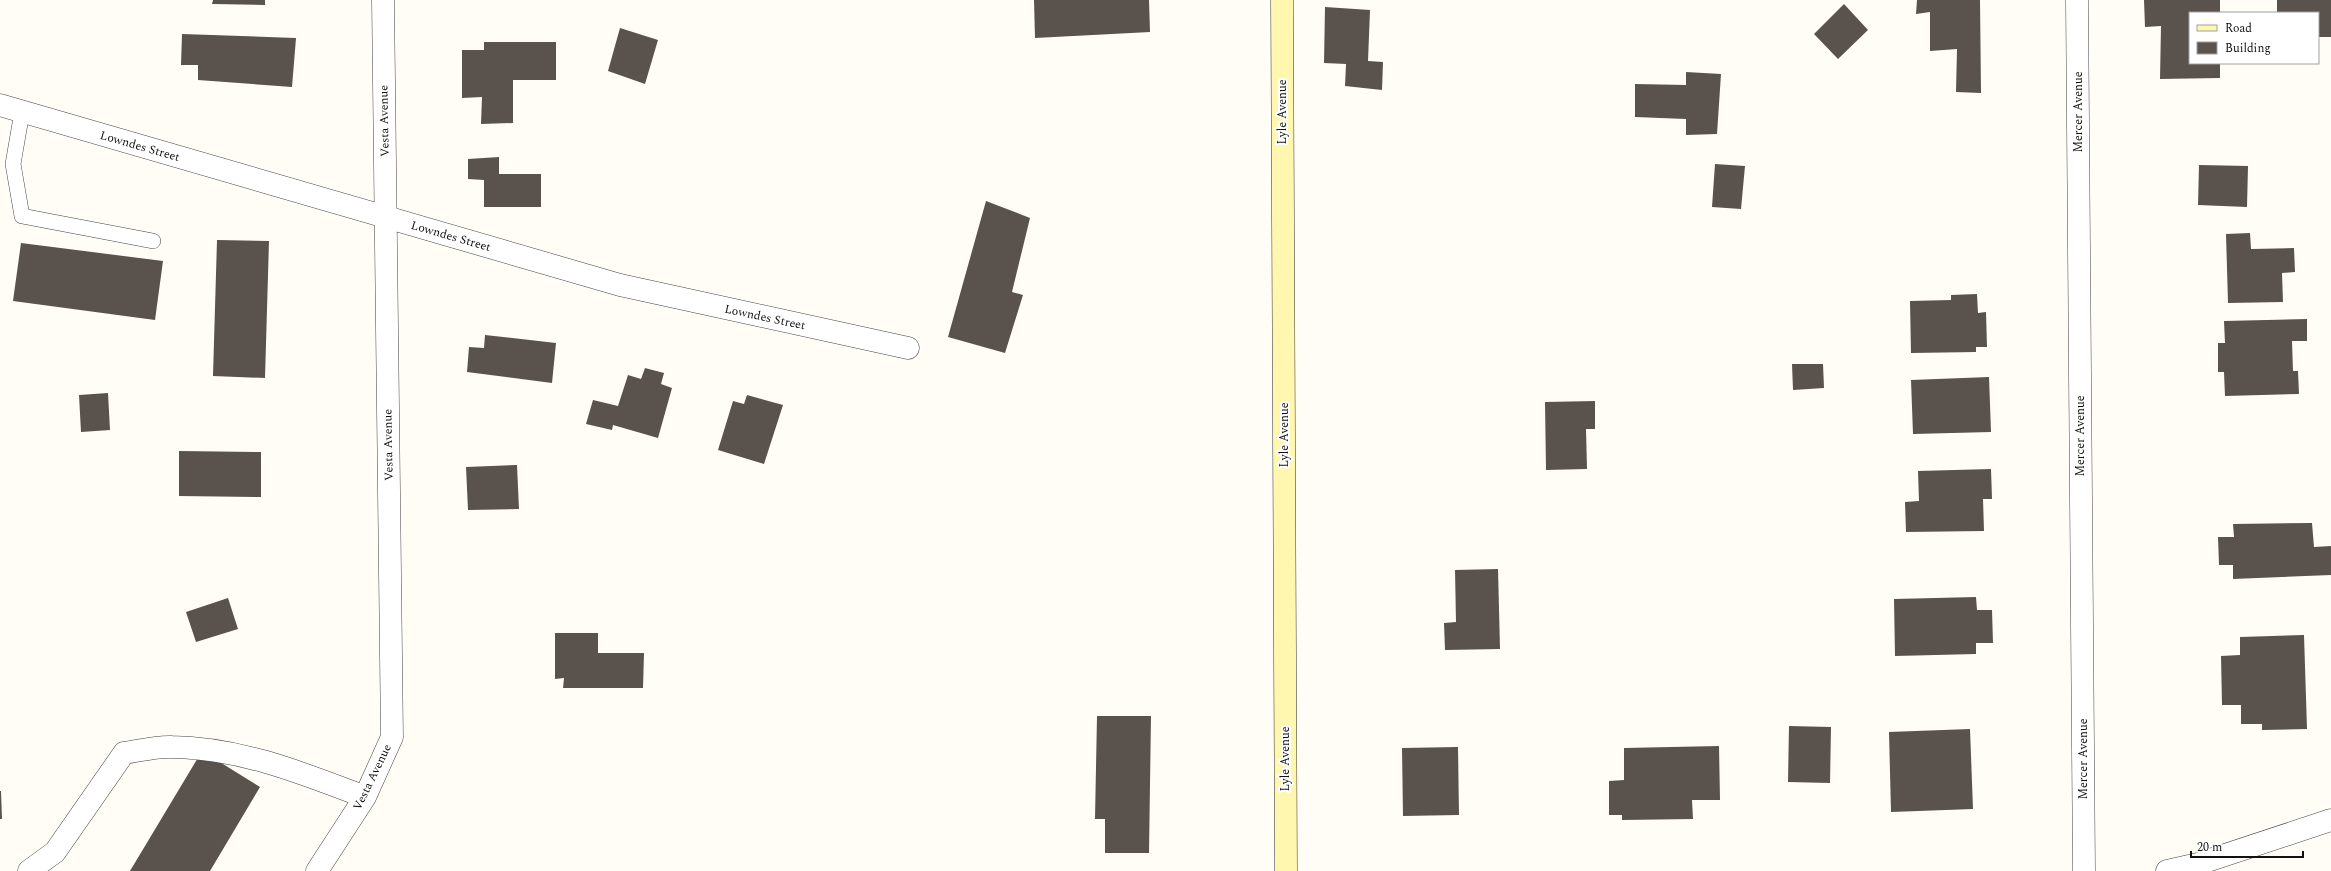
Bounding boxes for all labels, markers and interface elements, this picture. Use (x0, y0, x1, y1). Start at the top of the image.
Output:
legend (2189, 12, 2319, 64)
text: Road (2225, 19, 2252, 38)
text: Building (2225, 39, 2271, 58)
street label: Mercer Avenue (2069, 71, 2088, 153)
street label: Lyle Avenue (1273, 79, 1292, 145)
street label: Vesta Avenue (374, 85, 395, 157)
street label: Lowndes Street (98, 126, 182, 167)
street label: Lowndes Street (409, 216, 493, 257)
street label: Lowndes Street (723, 300, 807, 335)
street label: Mercer Avenue (2071, 395, 2090, 477)
street label: Lyle Avenue (1275, 402, 1294, 468)
street label: Vesta Avenue (378, 409, 399, 481)
street label: Mercer Avenue (2074, 718, 2093, 800)
street label: Lyle Avenue (1276, 726, 1295, 792)
street label: Vesta Avenue (348, 741, 397, 814)
scale bar (2191, 833, 2303, 859)
text: 20 m (2197, 838, 2222, 857)

